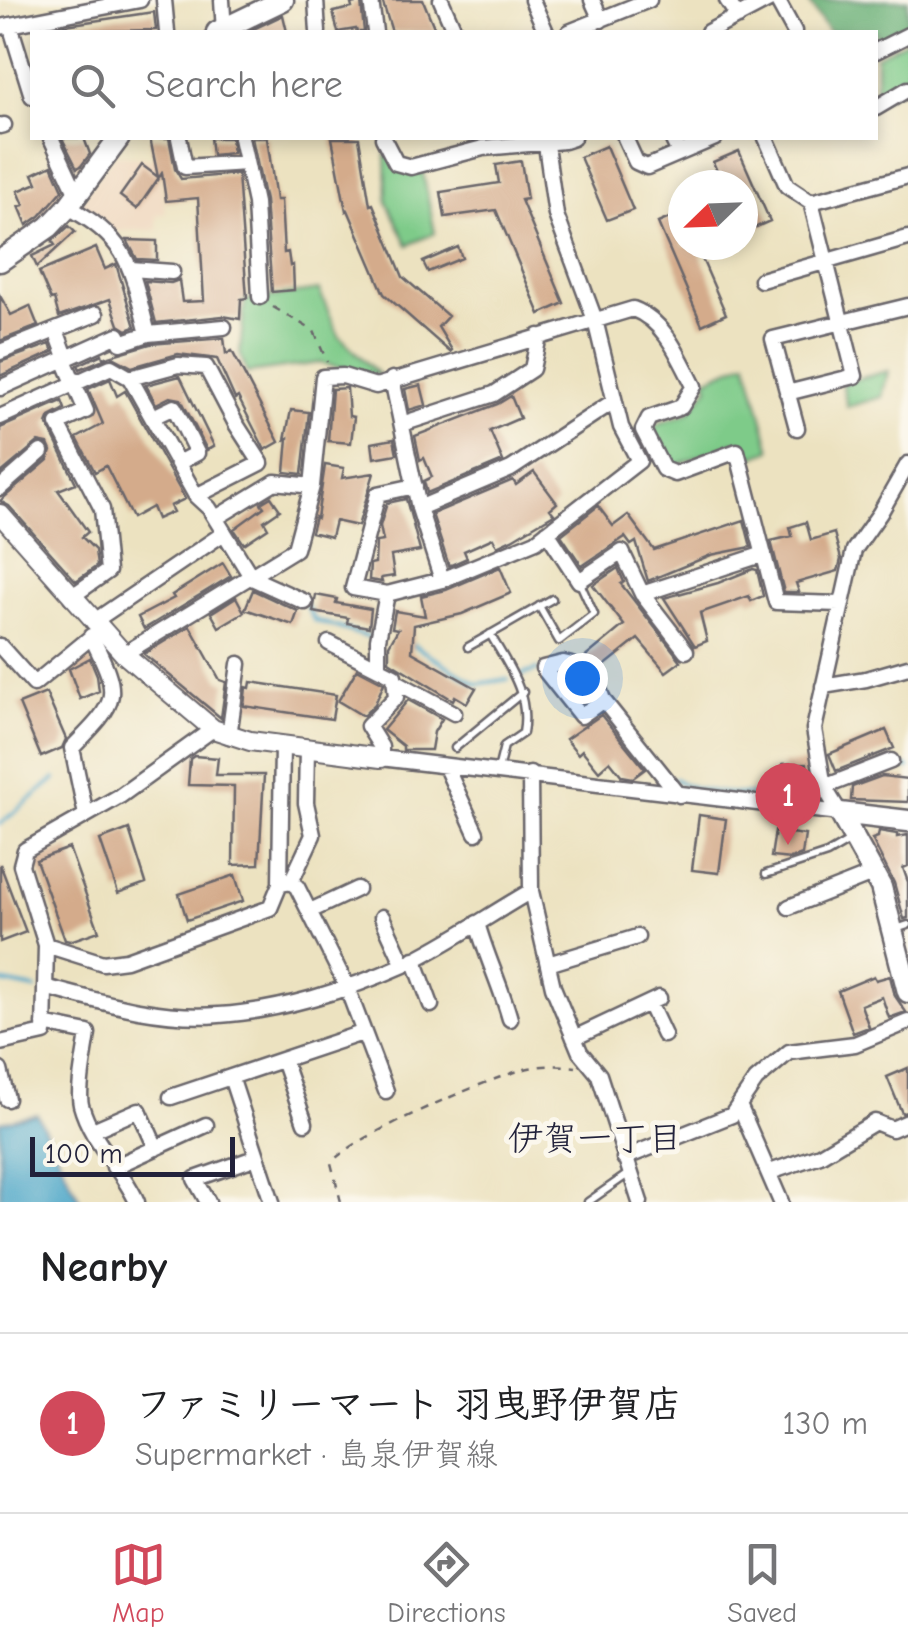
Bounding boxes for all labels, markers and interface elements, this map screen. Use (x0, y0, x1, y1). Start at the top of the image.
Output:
search box (30, 30, 878, 140)
icon: search (65, 58, 120, 113)
text: Search here (145, 63, 343, 107)
north arrow (668, 170, 758, 260)
your location (557, 653, 608, 704)
pin: 1 (756, 762, 820, 845)
district label: 伊賀一丁目 (507, 1118, 683, 1159)
scale bar (30, 1132, 235, 1176)
text: 100 m (45, 1138, 123, 1170)
text: Nearby (40, 1243, 167, 1292)
text: ファミリーマート 羽曳野伊賀店 (135, 1383, 682, 1427)
text: 1 (66, 1405, 79, 1442)
text: 130 m (782, 1405, 868, 1442)
text: Supermarket · 島泉伊賀線 (135, 1436, 497, 1473)
tab: Map (111, 1537, 166, 1629)
tab: Directions (387, 1537, 506, 1629)
tab: Saved (727, 1537, 797, 1629)

